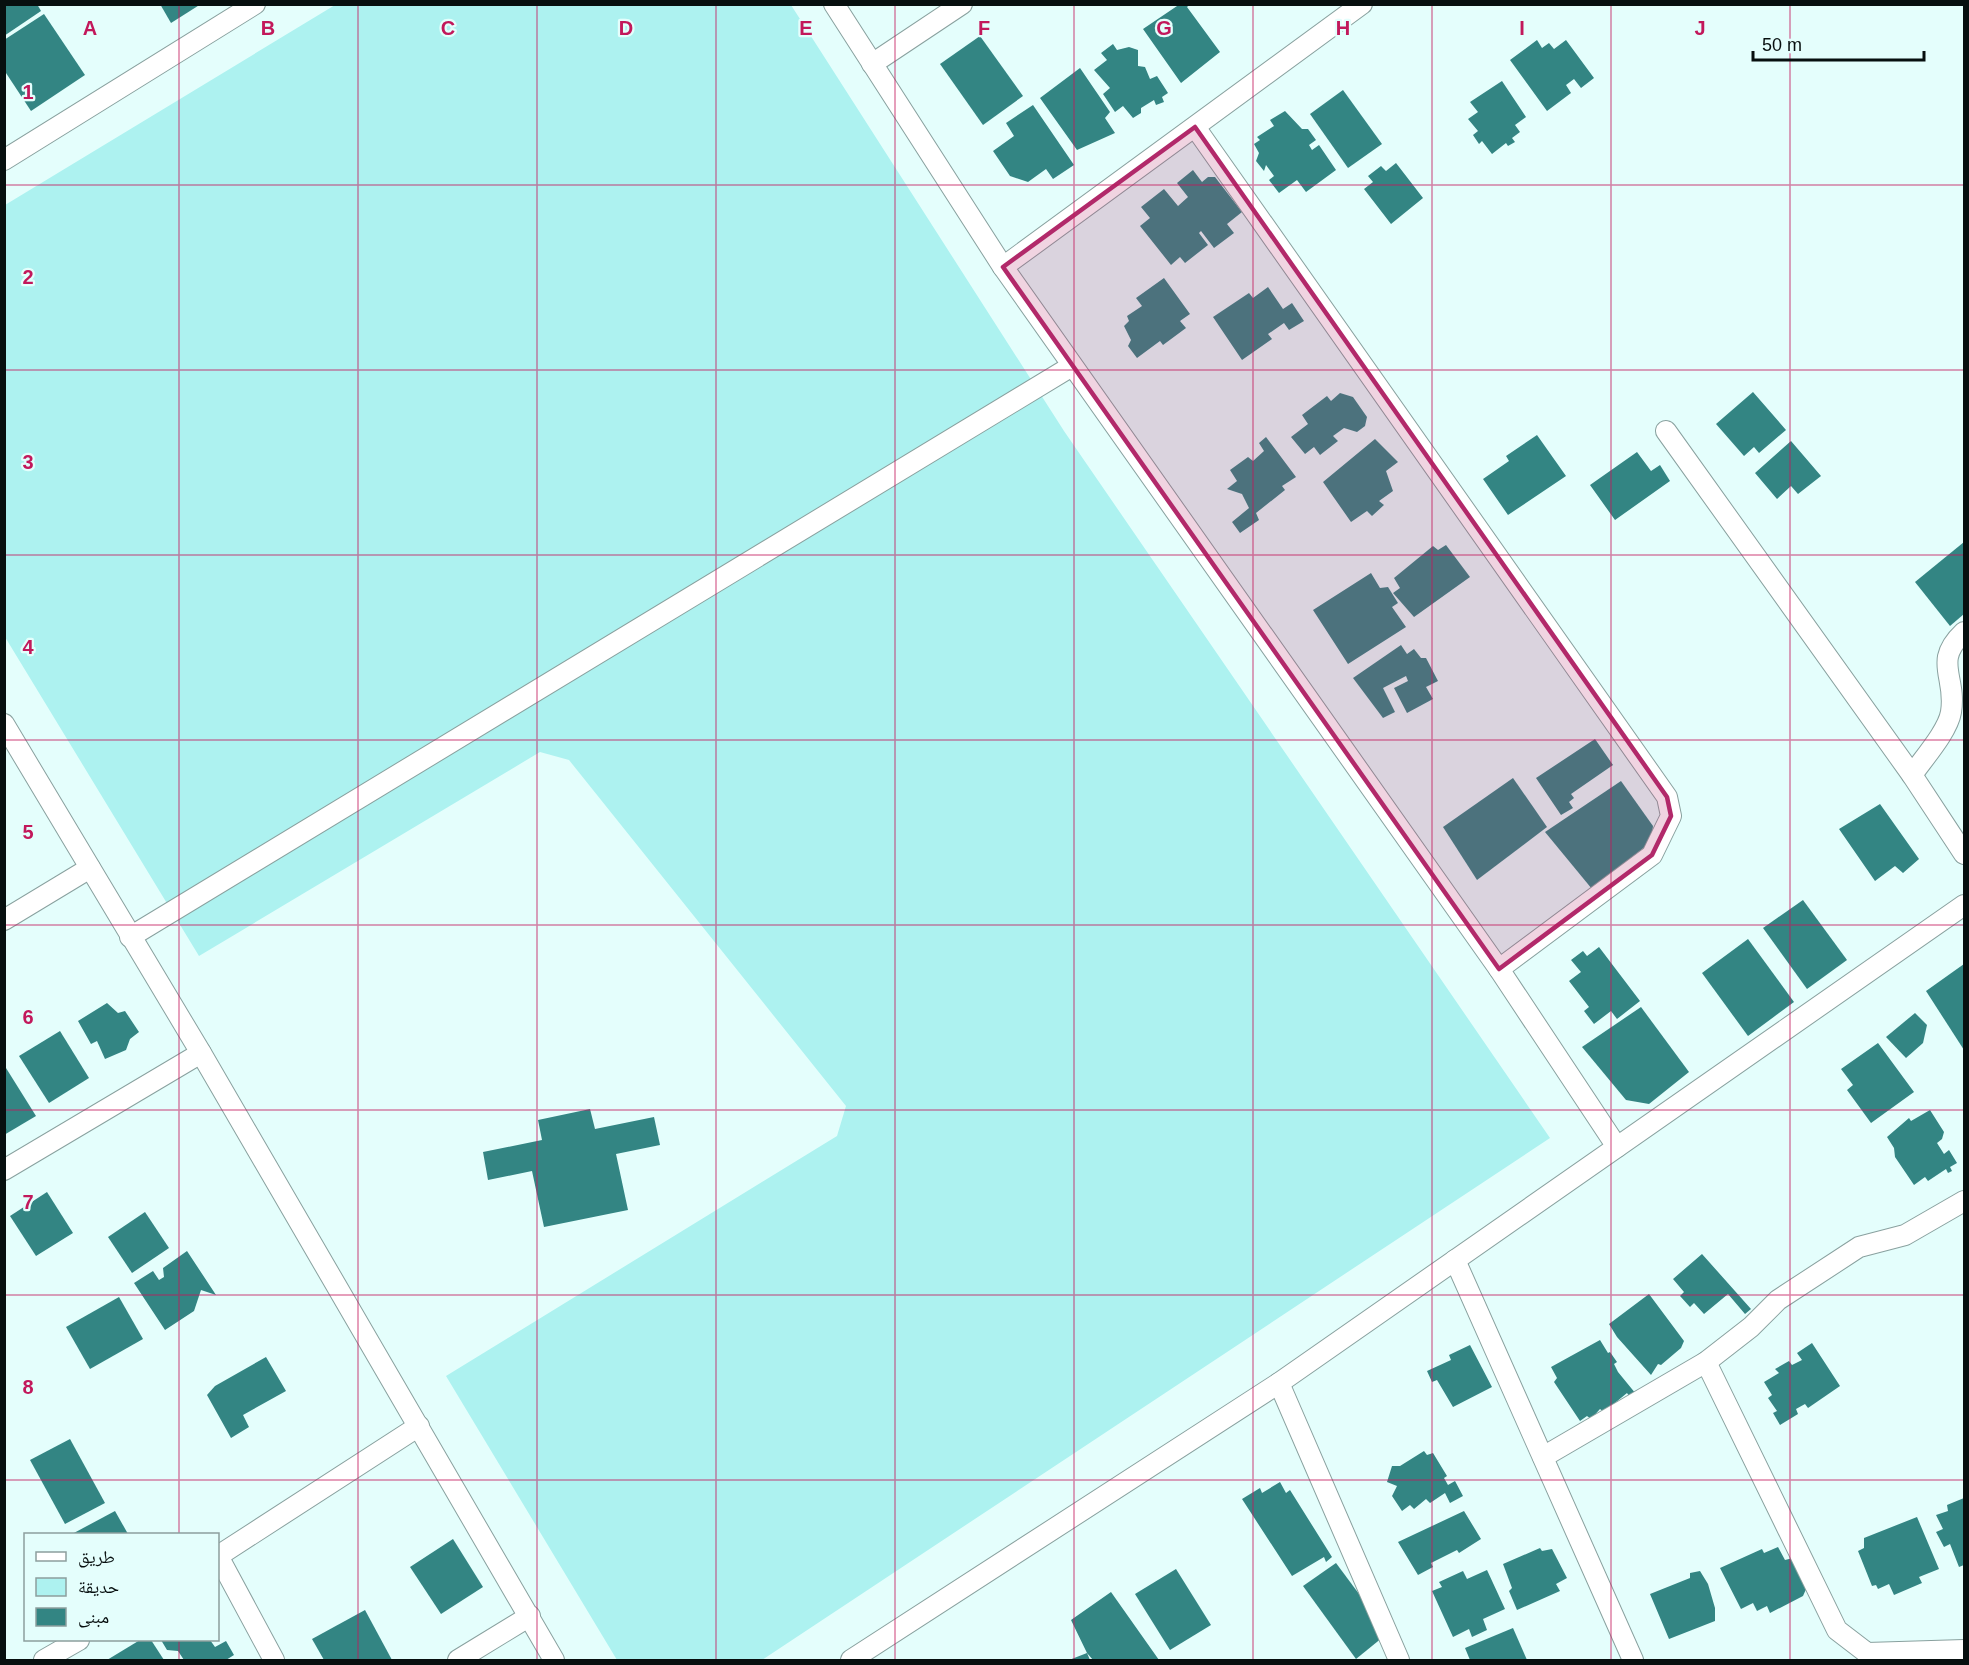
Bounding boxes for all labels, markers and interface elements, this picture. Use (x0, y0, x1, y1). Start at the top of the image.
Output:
text: A (83, 17, 97, 39)
text: B (261, 17, 275, 39)
text: C (441, 17, 455, 39)
text: D (619, 17, 633, 39)
text: E (799, 17, 813, 39)
text: F (978, 17, 990, 39)
text: G (1156, 17, 1172, 39)
text: H (1336, 17, 1350, 39)
text: I (1519, 17, 1525, 39)
text: J (1694, 17, 1706, 39)
scale bar (1753, 24, 1924, 62)
text: 50 m (1762, 35, 1802, 55)
text: 1 (22, 81, 34, 103)
text: 2 (22, 266, 34, 288)
text: 3 (22, 451, 34, 473)
text: 4 (22, 636, 34, 658)
text: 5 (22, 821, 34, 843)
text: 6 (22, 1006, 34, 1028)
text: 7 (22, 1191, 34, 1213)
text: 8 (22, 1376, 34, 1398)
legend (24, 1533, 219, 1641)
text: طريق (78, 1547, 115, 1568)
text: حديقة (78, 1577, 119, 1597)
text: مبنى (78, 1607, 109, 1628)

